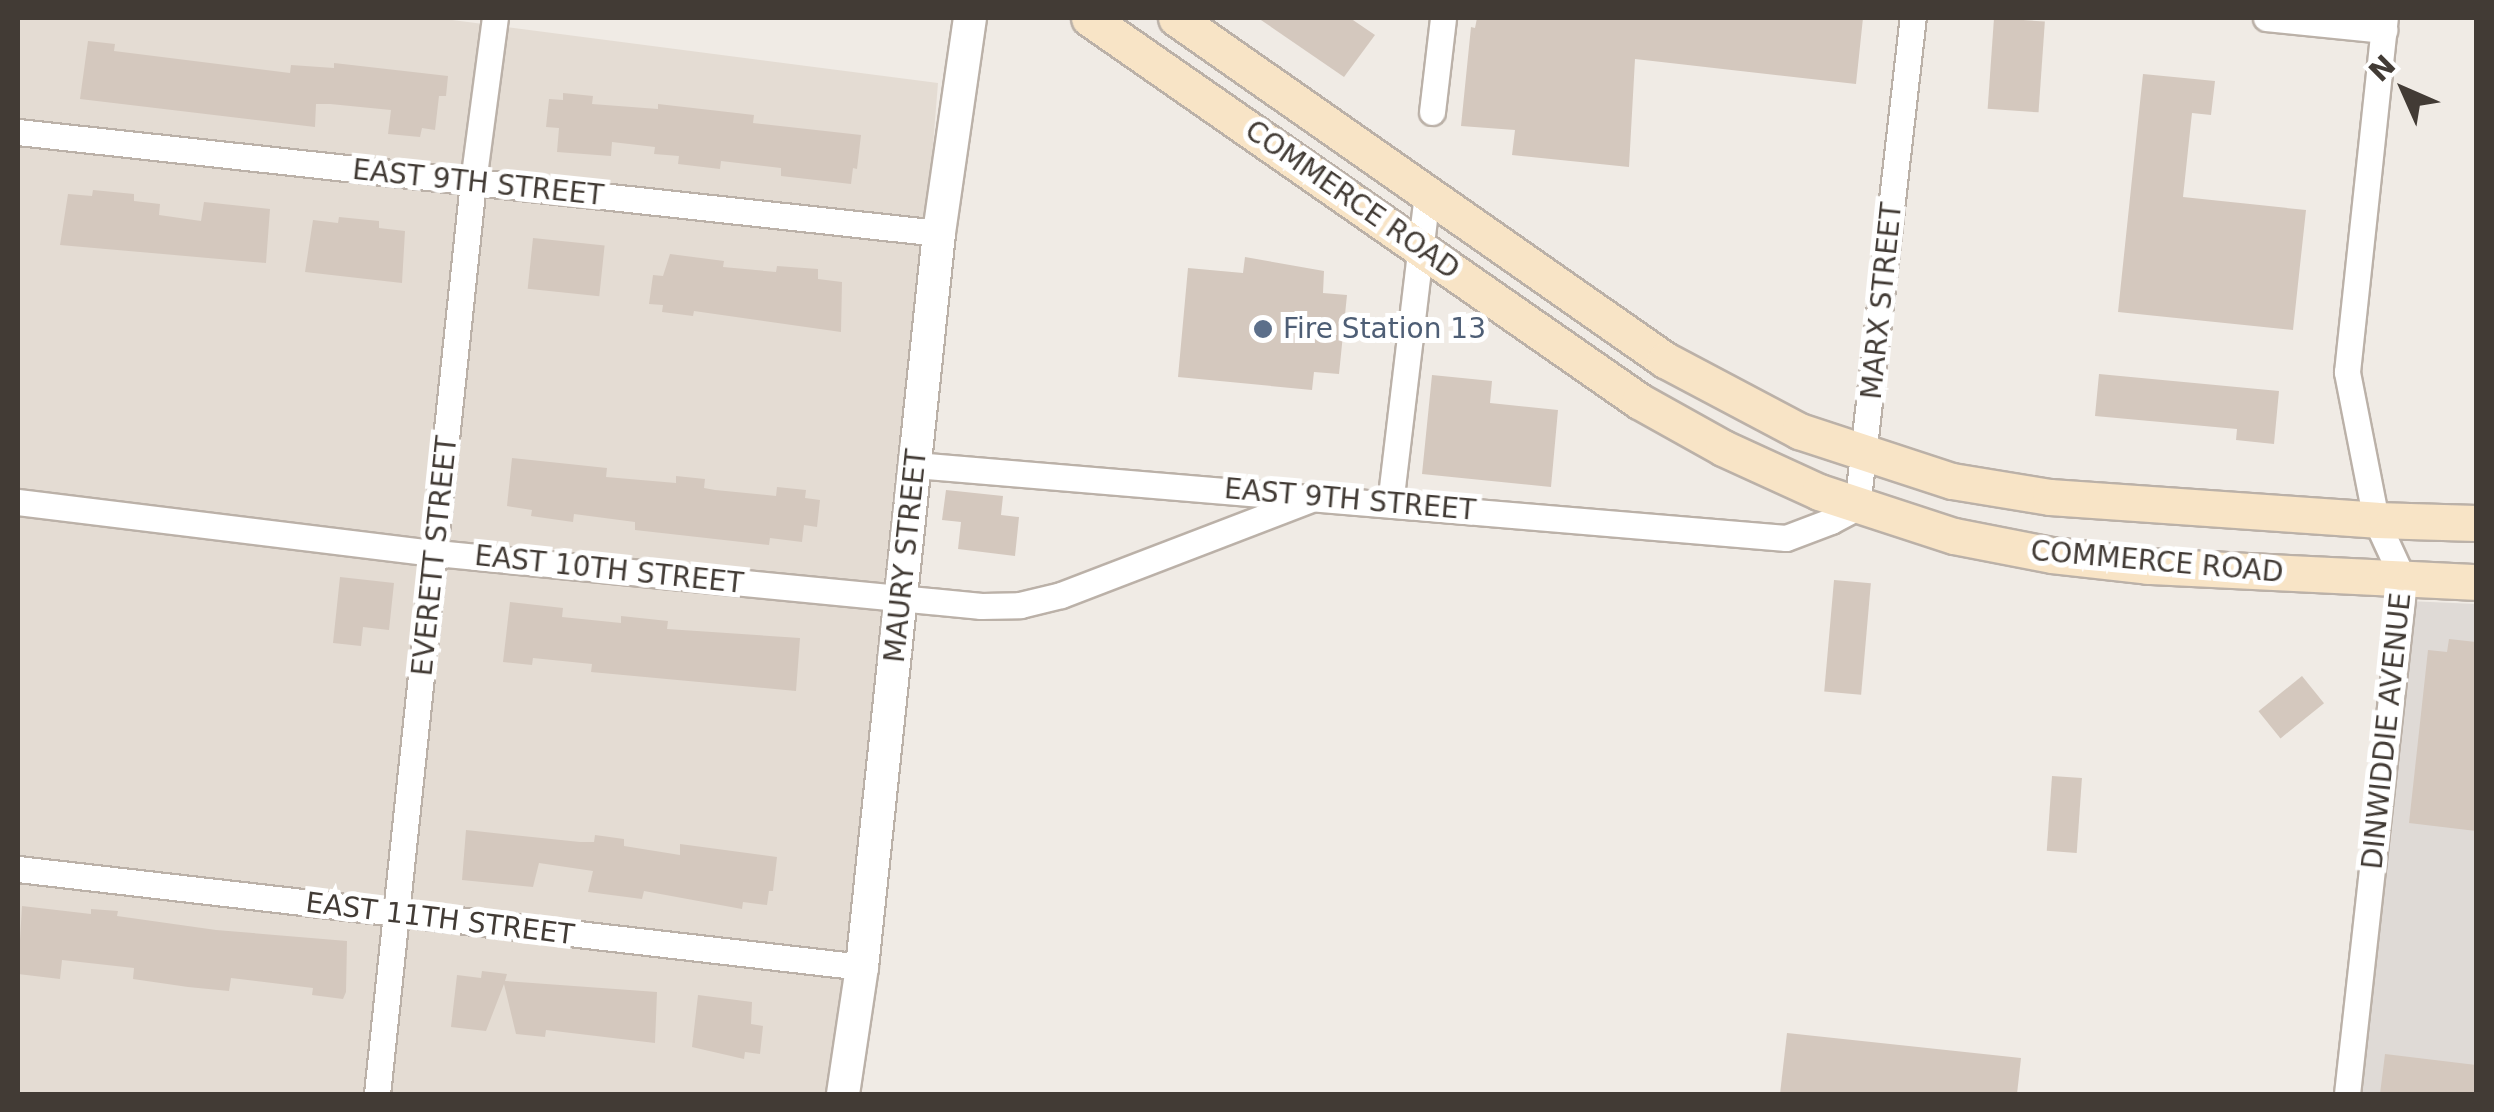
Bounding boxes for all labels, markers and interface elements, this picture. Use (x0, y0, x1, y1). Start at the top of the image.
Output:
north arrow (2354, 40, 2454, 140)
text: N (2362, 48, 2402, 88)
street label: COMMERCE ROAD (1239, 114, 1465, 286)
street label: EAST 9TH STREET (351, 153, 605, 213)
street label: MARX STREET (1855, 201, 1909, 401)
place label: Fire Station 13 (1283, 312, 1486, 346)
marker: Fire Station 13 (1252, 318, 1274, 340)
street label: EVERETT STREET (406, 434, 464, 678)
street label: MAURY STREET (878, 448, 934, 664)
street label: EAST 9TH STREET (1223, 472, 1477, 528)
street label: COMMERCE ROAD (2029, 534, 2285, 590)
street label: EAST 10TH STREET (473, 539, 745, 601)
street label: DINWIDDIE AVENUE (2356, 591, 2418, 871)
street label: EAST 11TH STREET (304, 886, 576, 952)

